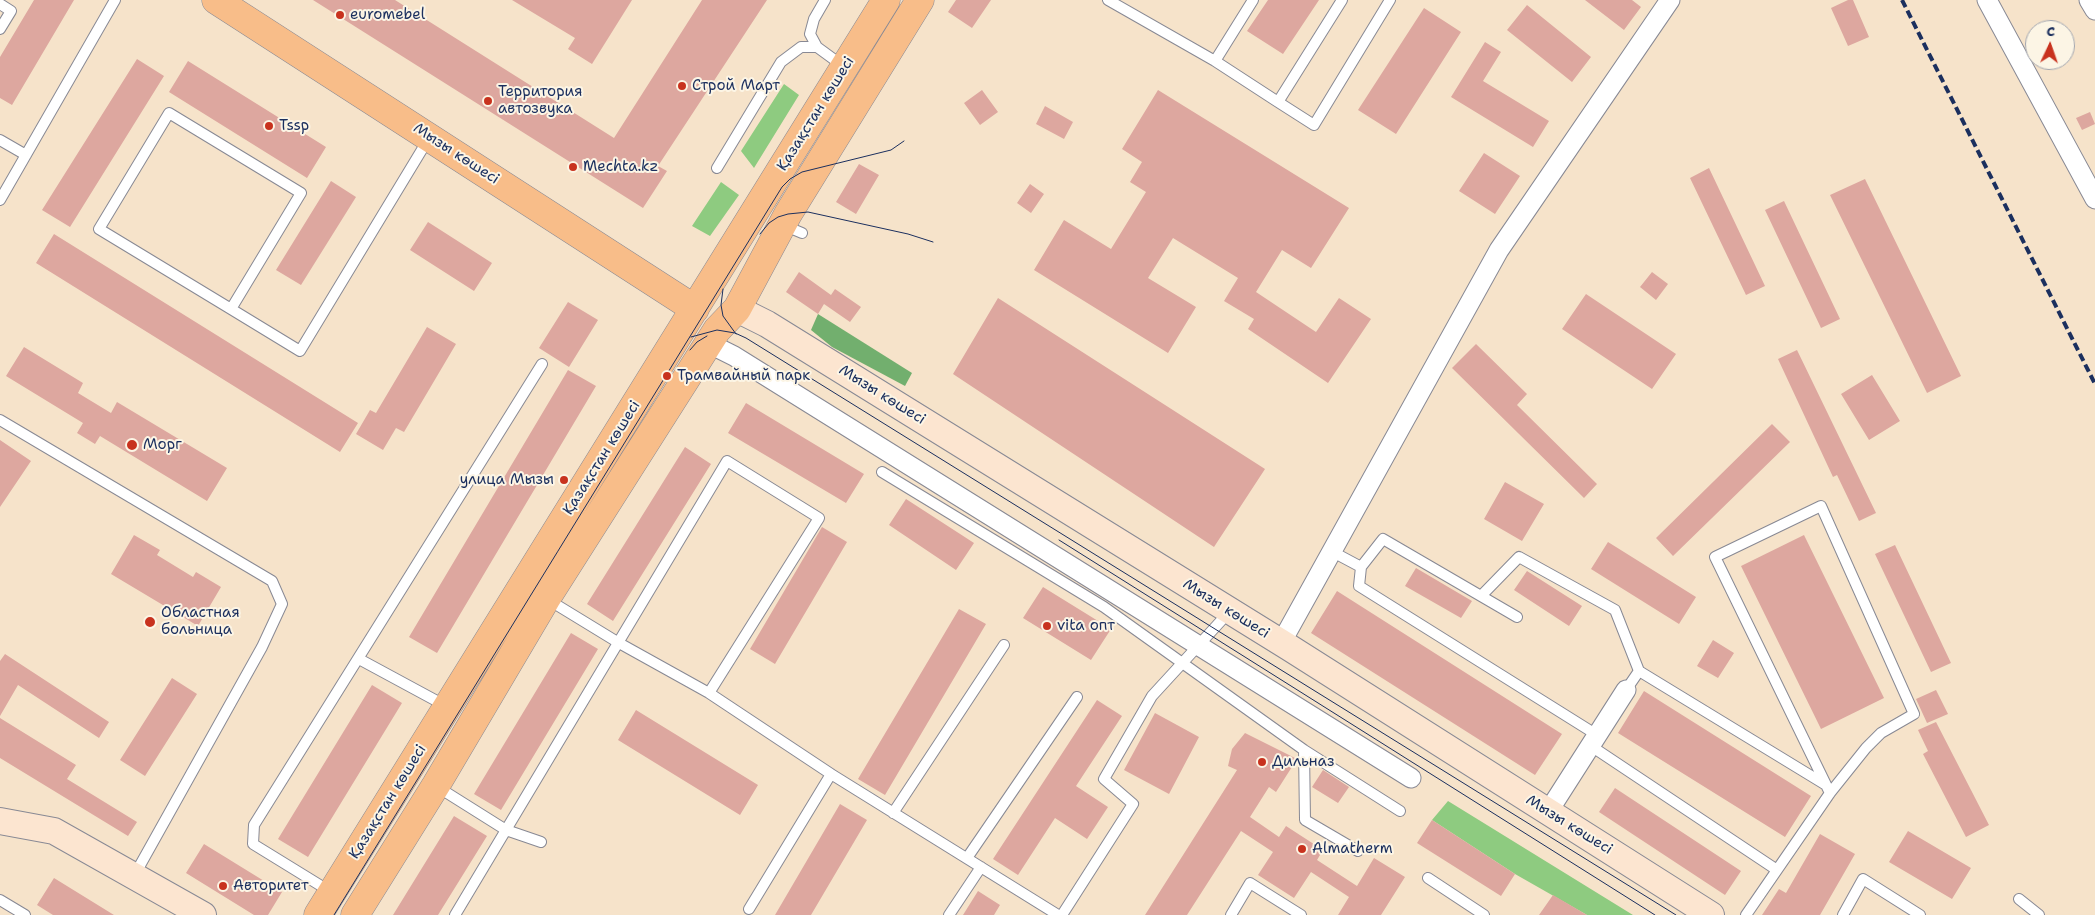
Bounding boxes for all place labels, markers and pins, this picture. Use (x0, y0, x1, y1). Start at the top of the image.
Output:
place label: euromebel (350, 6, 425, 24)
marker: euromebel (334, 9, 346, 21)
place label: Строй Март (692, 77, 780, 95)
marker: Строй Март (676, 80, 688, 92)
place label: Территория автозвука (498, 83, 583, 118)
marker: Территория автозвука (482, 95, 494, 107)
place label: Tssp (279, 117, 309, 135)
marker: Tssp (263, 120, 275, 132)
place label: Mechta.kz (583, 158, 658, 176)
marker: Mechta.kz (567, 161, 579, 173)
place label: Трамвайный парк (677, 367, 810, 385)
marker: Трамвайный парк (661, 370, 673, 382)
place label: Морг (143, 436, 182, 454)
marker: Морг (125, 438, 139, 452)
place label: улица Мызы (460, 471, 554, 489)
marker: улица Мызы (558, 474, 570, 486)
place label: Областная больница (161, 604, 240, 639)
marker: Областная больница (143, 615, 157, 629)
place label: vita опт (1057, 617, 1115, 635)
marker: vita опт (1041, 620, 1053, 632)
place label: Дильназ (1272, 753, 1334, 771)
marker: Дильназ (1256, 756, 1268, 768)
place label: Almatherm (1312, 840, 1393, 858)
marker: Almatherm (1296, 843, 1308, 855)
place label: Авторитет (233, 877, 309, 895)
marker: Авторитет (217, 880, 229, 892)

